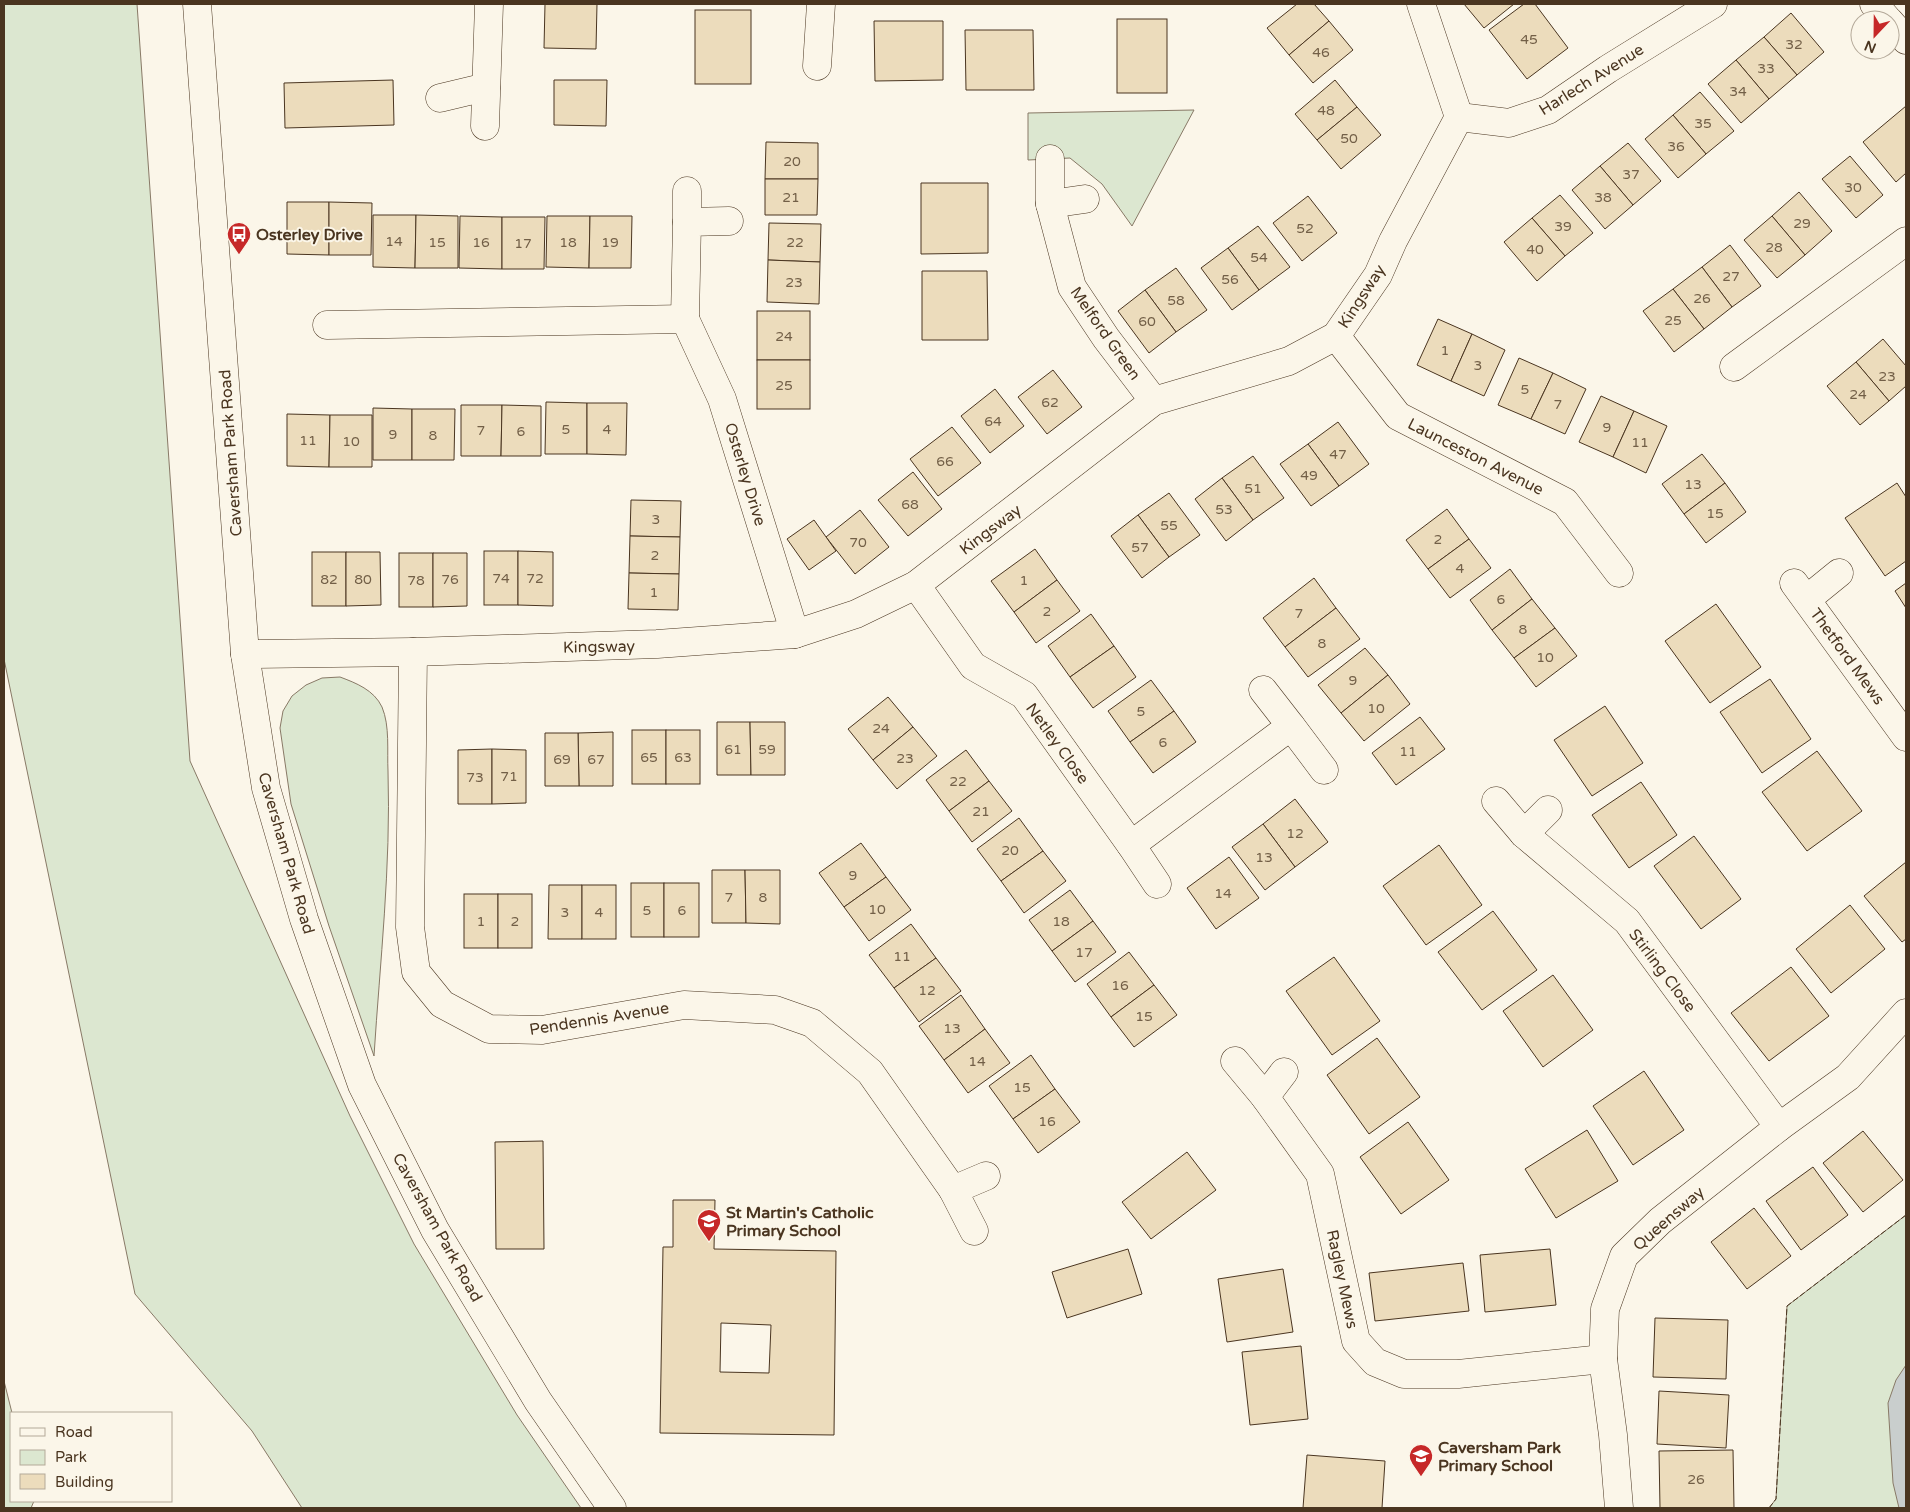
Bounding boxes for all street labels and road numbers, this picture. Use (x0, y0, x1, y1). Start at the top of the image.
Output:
street label: Harlech Avenue (1535, 40, 1648, 120)
street label: Kingsway (1334, 260, 1390, 332)
street label: Melford Green (1066, 283, 1145, 384)
street label: Caversham Park Road (215, 369, 247, 537)
street label: Launceston Avenue (1404, 414, 1547, 500)
street label: Osterley Drive (720, 420, 770, 528)
street label: Kingsway (956, 500, 1026, 560)
street label: Thetford Mews (1805, 604, 1889, 709)
street label: Kingsway (563, 636, 636, 658)
street label: Netley Close (1021, 699, 1093, 788)
street label: Caversham Park Road (253, 770, 319, 936)
street label: Stirling Close (1624, 925, 1700, 1016)
street label: Pendennis Avenue (528, 998, 670, 1040)
street label: Caversham Park Road (388, 1149, 486, 1306)
street label: Queensway (1629, 1182, 1709, 1255)
street label: Ragley Mews (1322, 1228, 1362, 1331)

